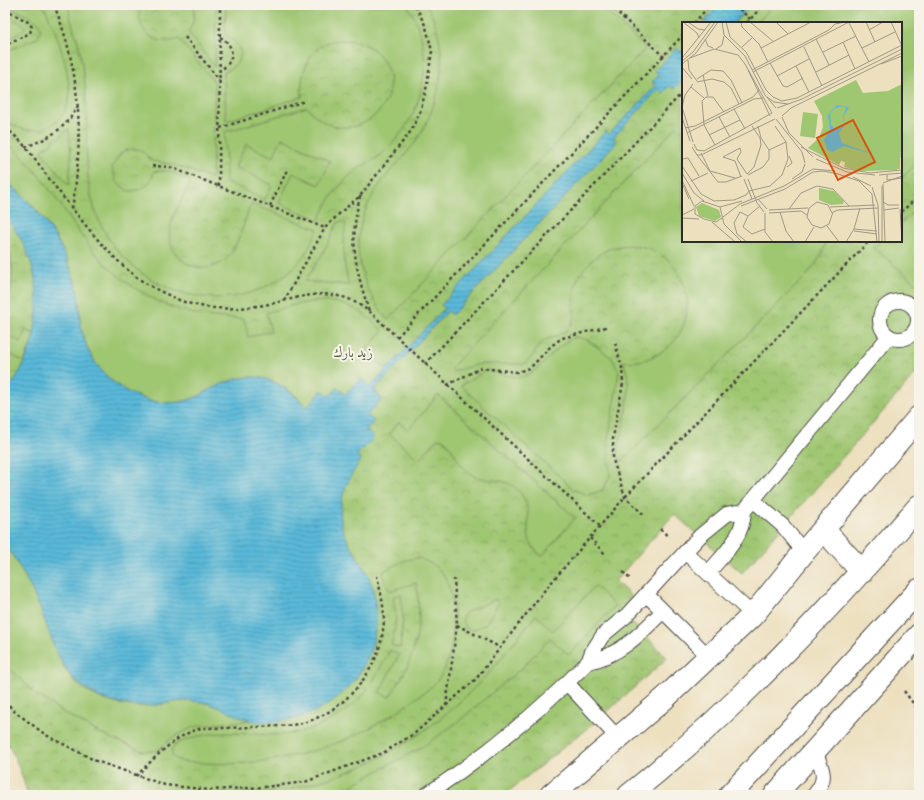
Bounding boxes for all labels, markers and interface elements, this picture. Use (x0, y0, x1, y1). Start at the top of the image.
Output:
inset map (682, 22, 902, 242)
park label: زيد بارك (333, 344, 373, 362)

